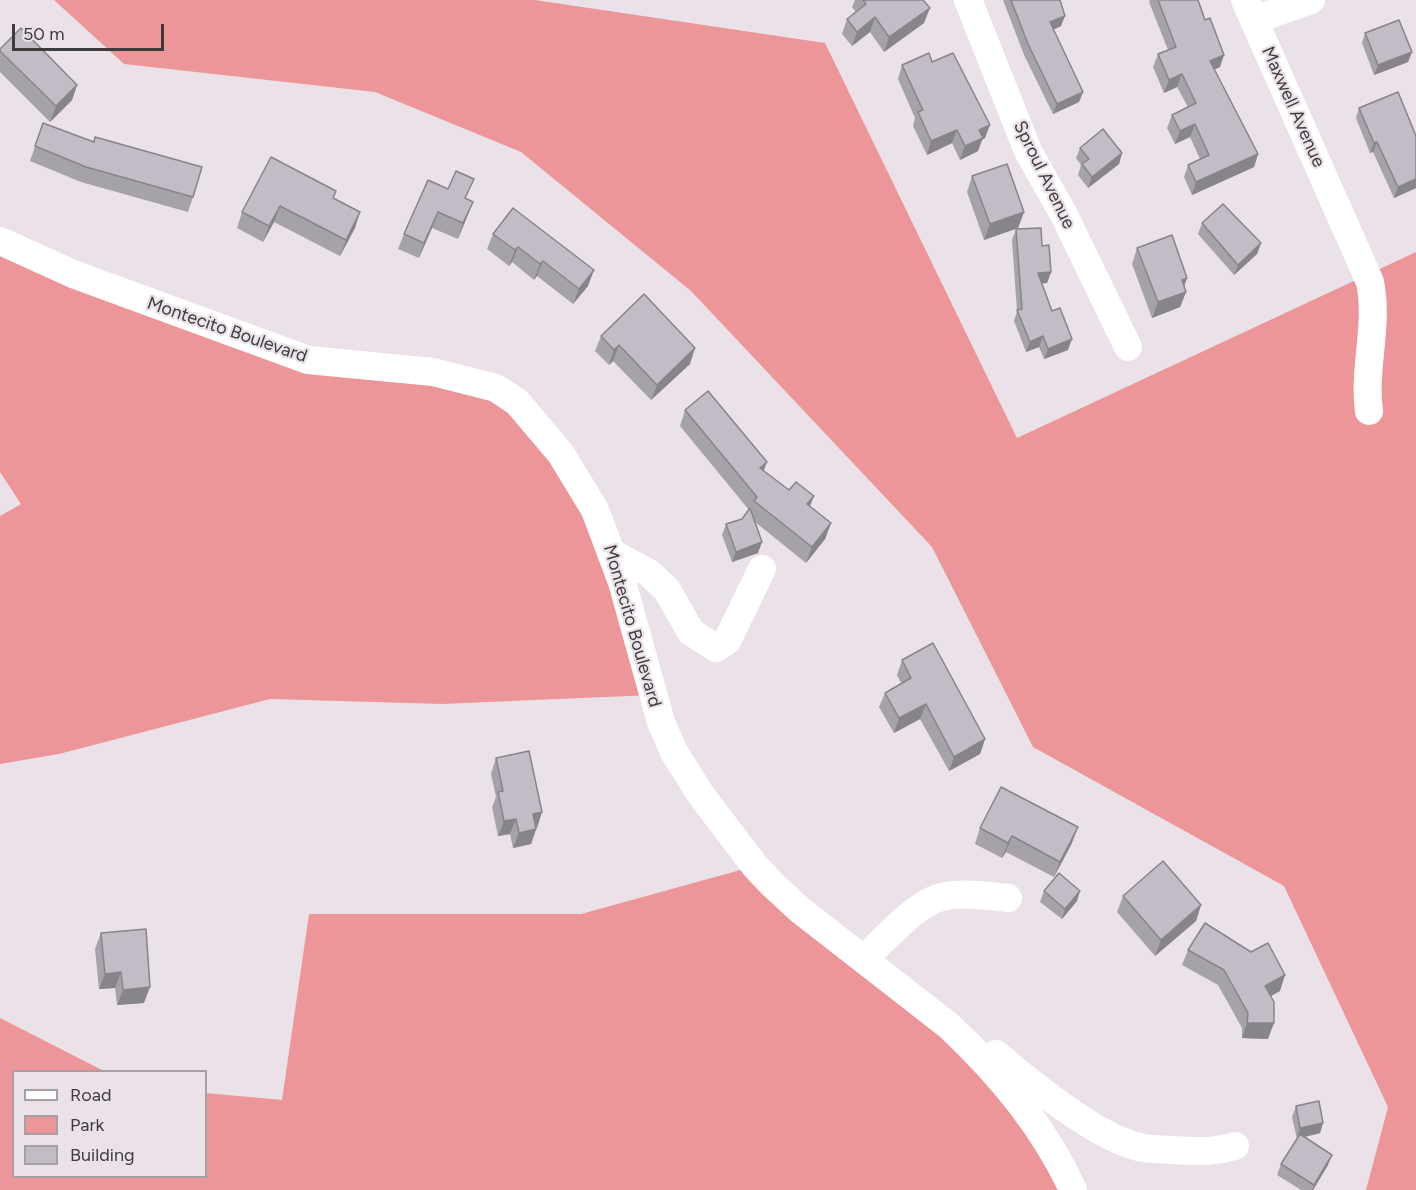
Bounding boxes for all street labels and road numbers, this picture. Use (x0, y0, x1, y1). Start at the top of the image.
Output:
street label: Maxwell Avenue (1257, 43, 1329, 171)
street label: Sproul Avenue (1009, 117, 1079, 233)
street label: Montecito Boulevard (144, 292, 310, 368)
street label: Montecito Boulevard (598, 542, 666, 710)

